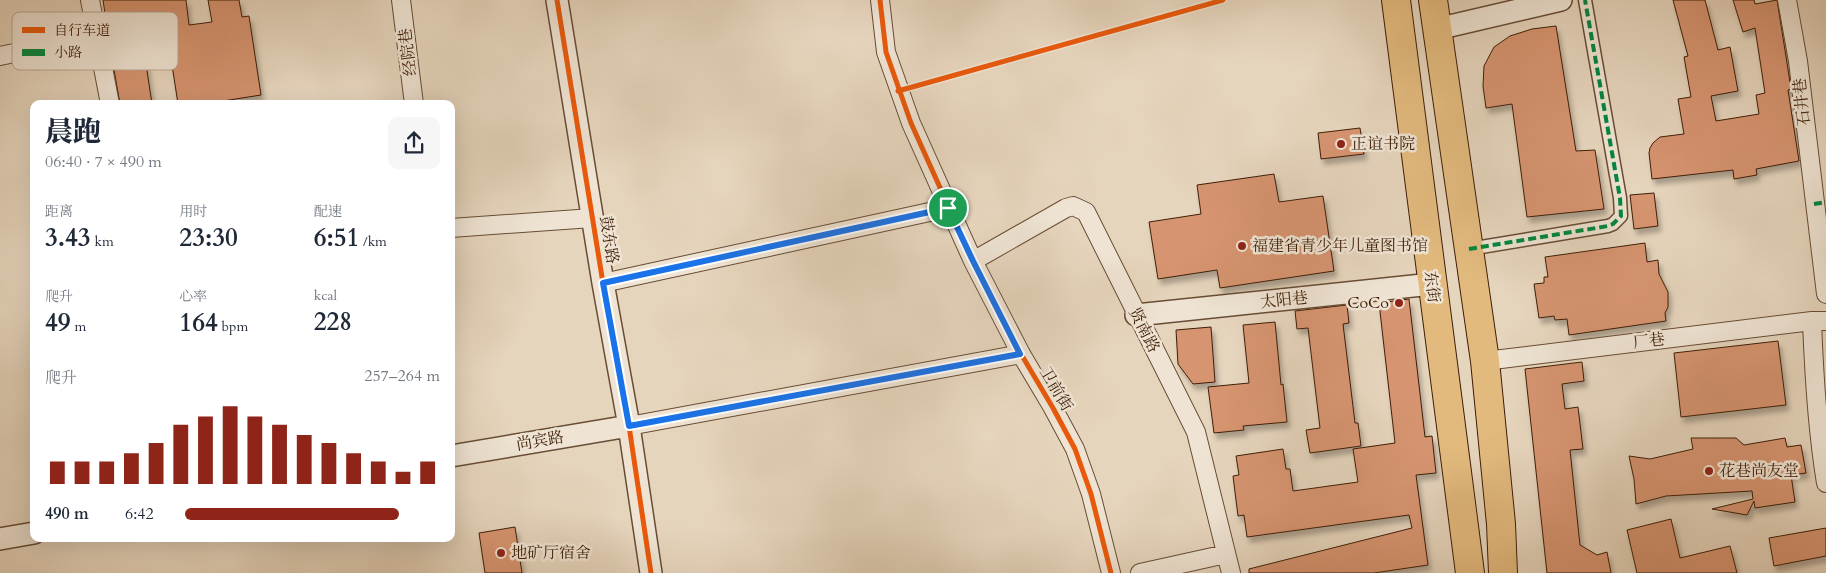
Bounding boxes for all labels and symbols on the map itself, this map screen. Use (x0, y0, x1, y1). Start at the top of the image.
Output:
legend (12, 12, 178, 70)
text: 自行车道 (54, 21, 110, 40)
street label: 经院巷 (394, 27, 422, 77)
text: 小路 (54, 43, 82, 62)
street label: 石井巷 (1789, 77, 1815, 127)
place label: 正谊书院 (1351, 133, 1415, 155)
marker: 正谊书院 (1335, 138, 1347, 150)
pin (927, 187, 969, 229)
street label: 鼓东路 (594, 215, 624, 265)
place label: 福建省青少年儿童图书馆 (1252, 235, 1428, 257)
marker: 福建省青少年儿童图书馆 (1236, 240, 1248, 252)
street label: 东街 (1419, 270, 1445, 304)
street label: 太阳巷 (1259, 287, 1309, 313)
place label: CoCo (1347, 292, 1389, 314)
marker: CoCo (1393, 297, 1405, 309)
street label: 贤南路 (1123, 304, 1165, 356)
street label: 厂巷 (1632, 328, 1666, 354)
street label: 卫前街 (1034, 363, 1078, 415)
street label: 尚宾路 (514, 426, 566, 456)
place label: 花巷尚友堂 (1719, 460, 1799, 482)
marker: 花巷尚友堂 (1703, 465, 1715, 477)
place label: 地矿厅宿舍 (511, 542, 591, 564)
marker: 地矿厅宿舍 (495, 547, 507, 559)

